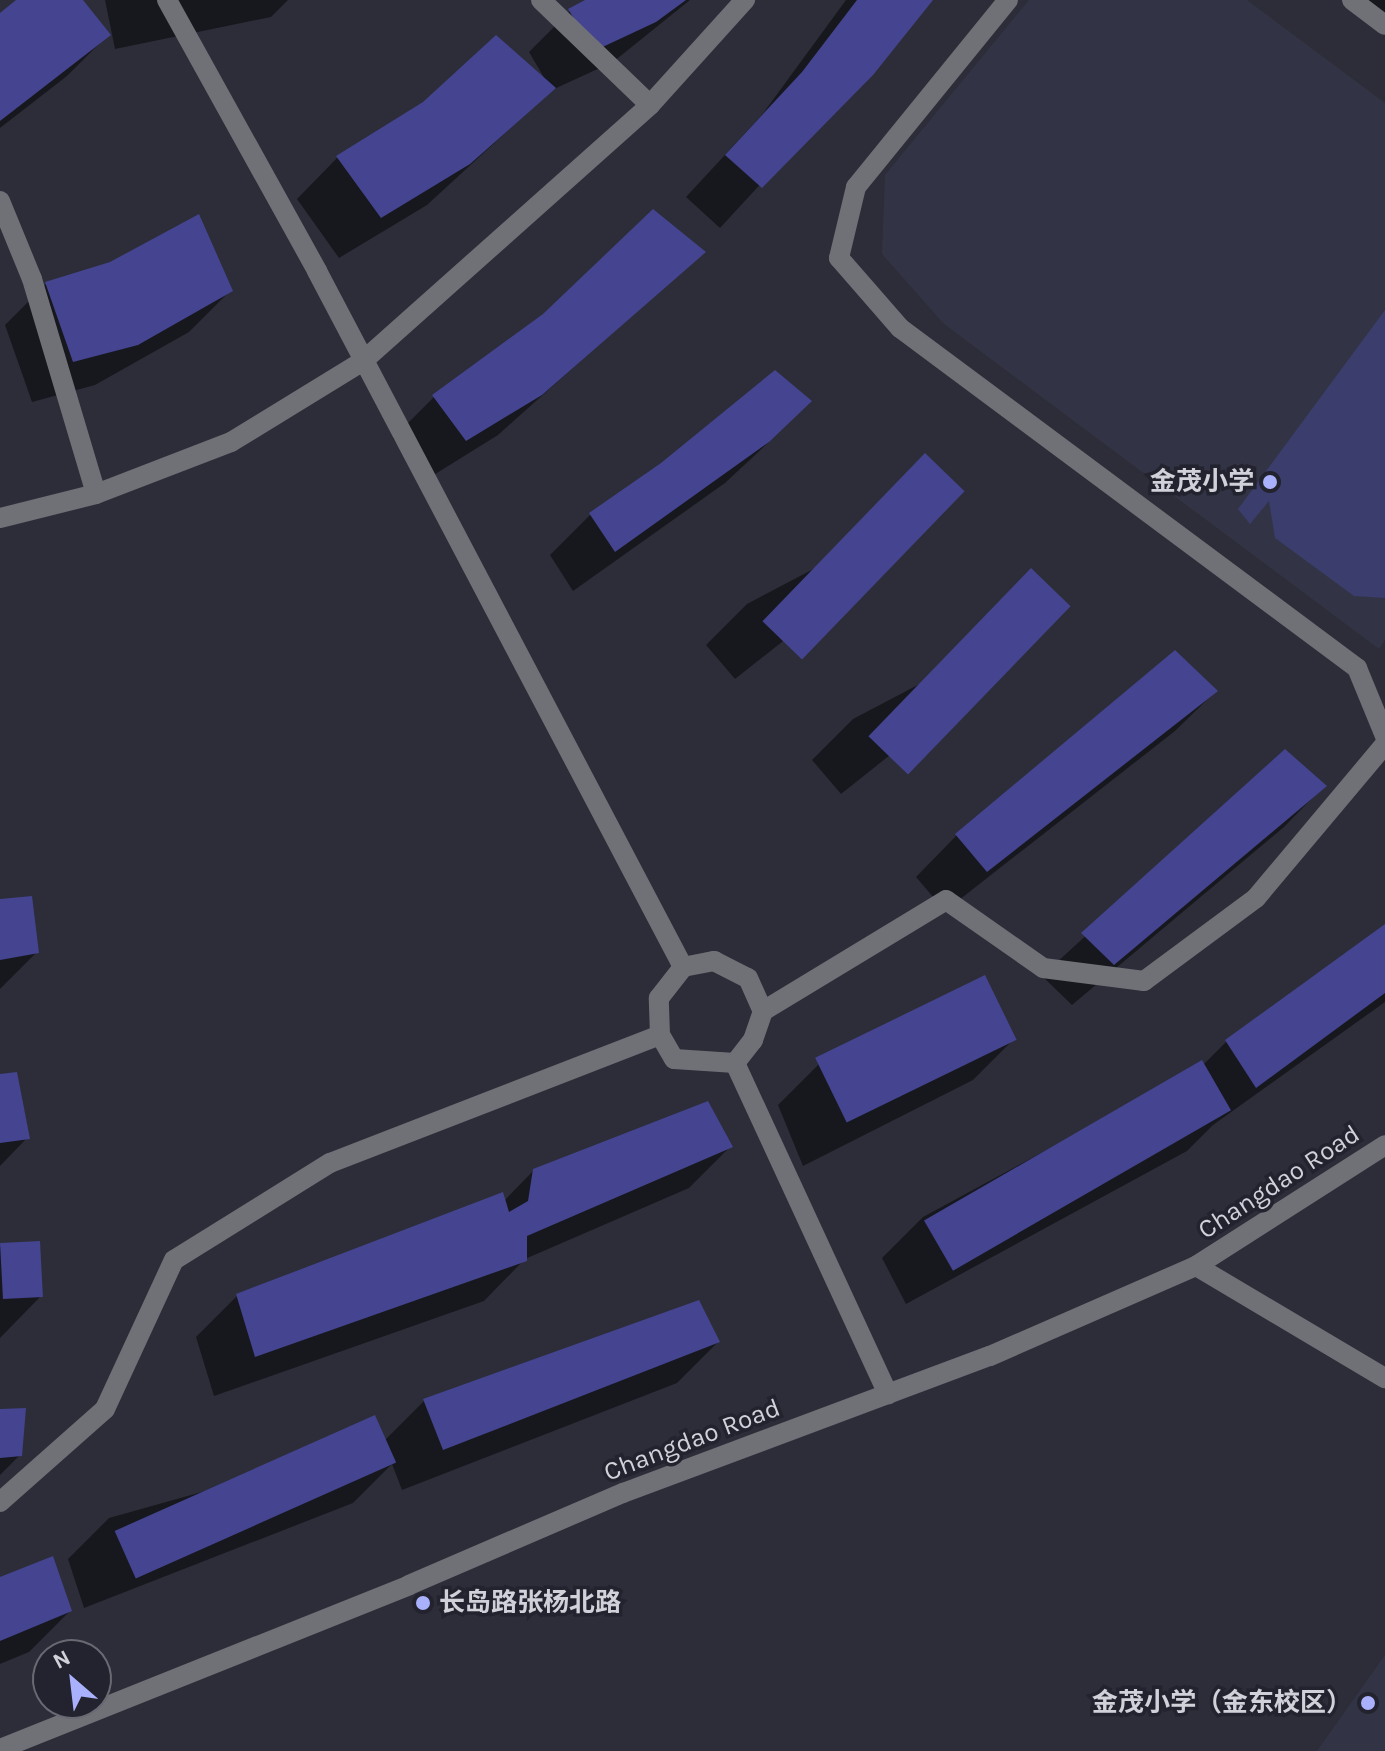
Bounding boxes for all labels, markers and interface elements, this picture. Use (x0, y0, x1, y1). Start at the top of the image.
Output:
place label: 金茂小学 (1150, 466, 1254, 498)
marker: 金茂小学 (1261, 473, 1279, 491)
street label: Changdao Road (1192, 1118, 1366, 1246)
street label: Changdao Road (599, 1392, 785, 1488)
place label: 长岛路张杨北路 (439, 1587, 621, 1619)
marker: 长岛路张杨北路 (414, 1594, 432, 1612)
north arrow (32, 1639, 112, 1719)
text: N (49, 1644, 75, 1675)
place label: 金茂小学（金东校区） (1092, 1687, 1352, 1719)
marker: 金茂小学（金东校区） (1359, 1694, 1377, 1712)

